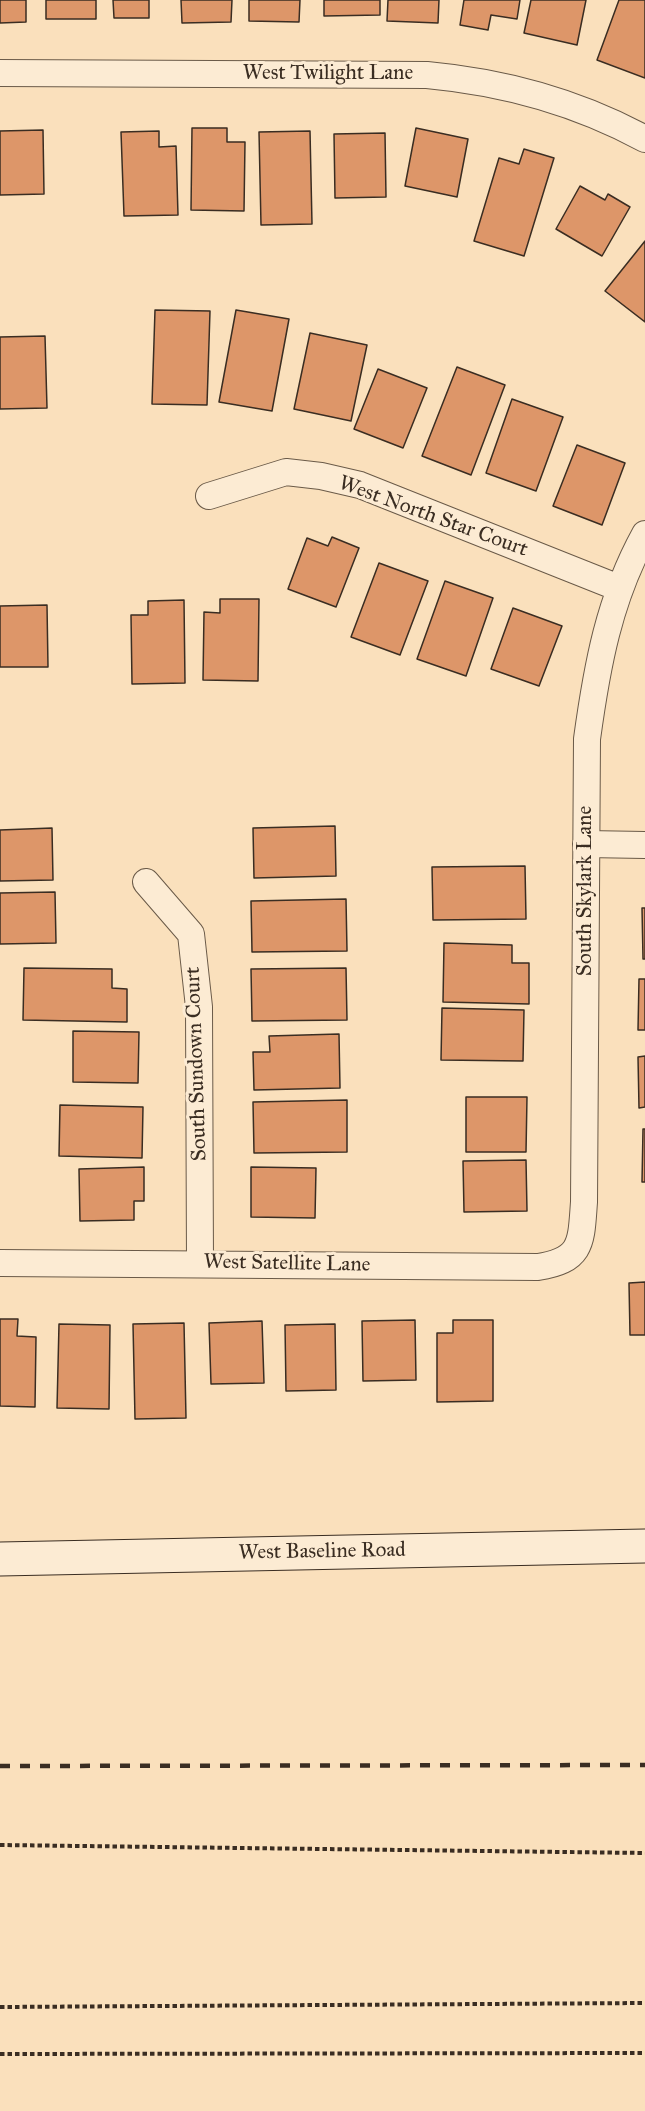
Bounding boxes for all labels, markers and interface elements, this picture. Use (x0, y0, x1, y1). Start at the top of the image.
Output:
street label: West Twilight Lane (243, 61, 413, 87)
street label: West North Star Court (335, 471, 531, 563)
street label: South Skylark Lane (573, 806, 599, 976)
street label: South Sundown Court (181, 966, 213, 1162)
street label: West Satellite Lane (203, 1250, 371, 1278)
street label: West Baseline Road (238, 1538, 406, 1566)

